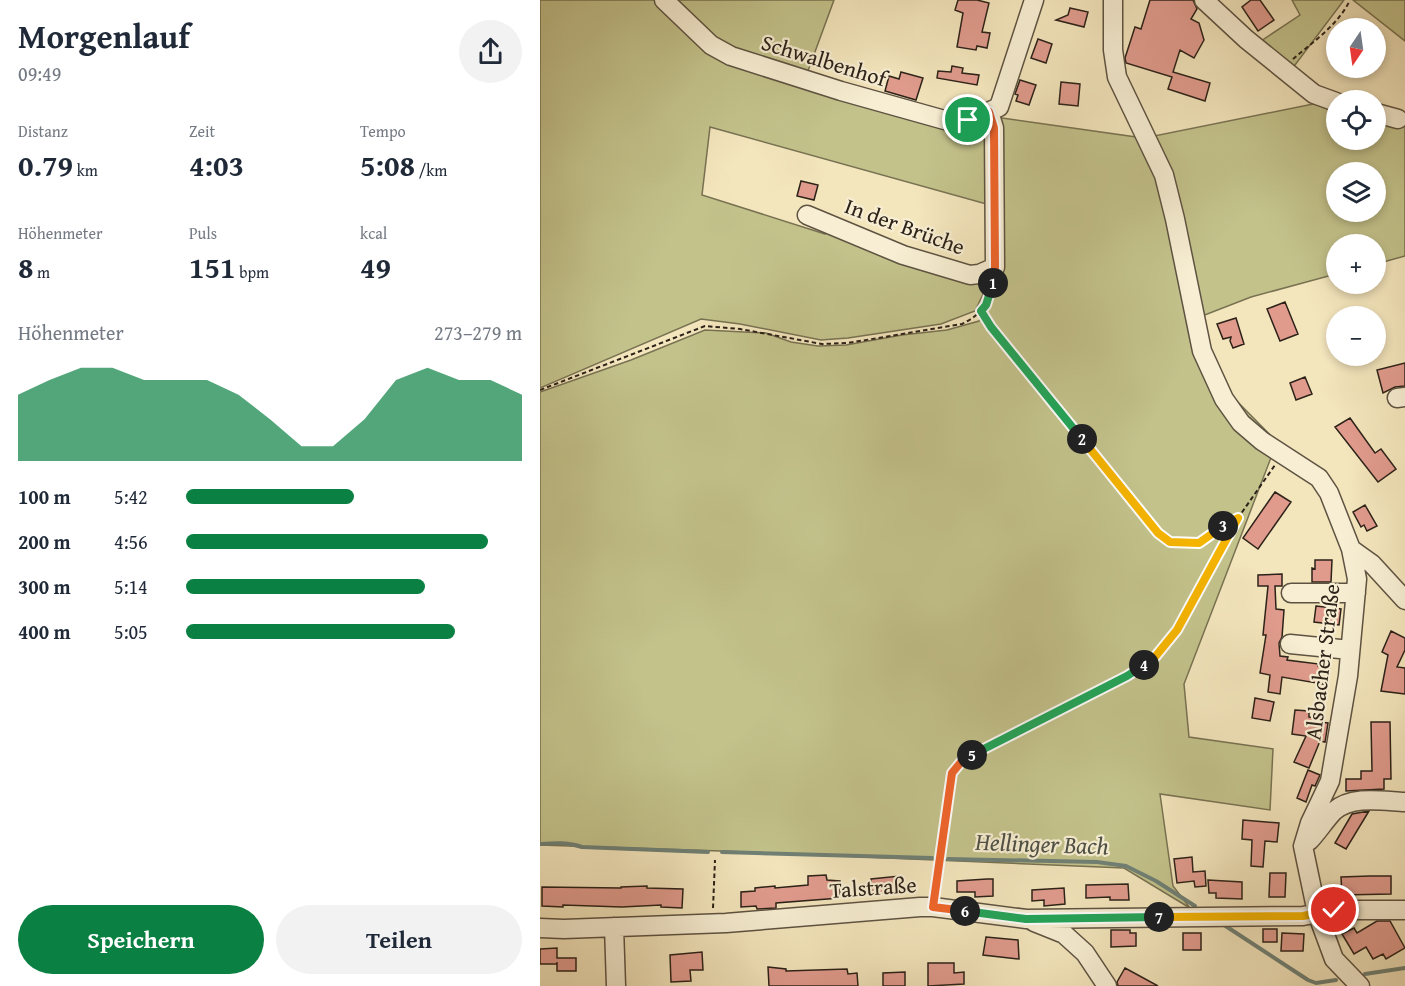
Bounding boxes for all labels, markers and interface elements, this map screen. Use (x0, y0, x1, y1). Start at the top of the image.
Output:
text: Morgenlauf (18, 12, 190, 60)
north arrow (1326, 18, 1386, 78)
map controls (1326, 18, 1386, 366)
button: share (459, 20, 522, 83)
street label: Schwalbenhof (758, 26, 893, 95)
text: 09:49 (18, 59, 61, 88)
button: locate (1326, 90, 1386, 150)
pin (942, 94, 993, 145)
icon: arrive (951, 103, 984, 136)
text: Distanz (18, 119, 68, 143)
text: Zeit (189, 119, 215, 143)
text: Tempo (360, 119, 406, 143)
text: 0.79 (18, 143, 73, 187)
text: 4:03 (189, 143, 244, 187)
text: 5:08 (360, 143, 415, 187)
text: km (73, 158, 98, 182)
text: /km (415, 158, 447, 182)
button: layers (1326, 162, 1386, 222)
street label: In der Brüche (841, 190, 969, 262)
text: Höhenmeter (18, 221, 103, 245)
text: Puls (189, 221, 217, 245)
text: kcal (360, 221, 387, 245)
button: + (1326, 234, 1386, 294)
text: 8 (18, 245, 34, 289)
text: 151 (189, 245, 236, 289)
text: 49 (360, 245, 391, 289)
text: m (34, 260, 50, 284)
text: bpm (236, 260, 269, 284)
pin: 1 (978, 268, 1008, 298)
text: 1 (989, 271, 997, 295)
button: − (1326, 306, 1386, 366)
text: Höhenmeter (18, 318, 124, 347)
text: 273–279 m (434, 318, 522, 347)
pin: 2 (1067, 424, 1097, 454)
text: 2 (1078, 427, 1086, 451)
text: 100 m (18, 482, 71, 511)
text: 5:42 (114, 482, 148, 511)
pin: 3 (1208, 511, 1238, 541)
text: 3 (1219, 514, 1227, 538)
text: 200 m (18, 527, 71, 556)
text: 4:56 (114, 527, 148, 556)
text: 300 m (18, 572, 71, 601)
text: 5:14 (114, 572, 148, 601)
street label: Alsbacher Straße (1297, 582, 1347, 742)
text: 400 m (18, 617, 71, 646)
text: 5:05 (114, 617, 148, 646)
pin: 4 (1129, 650, 1159, 680)
text: 4 (1140, 653, 1148, 677)
pin: 5 (957, 740, 987, 770)
text: 5 (968, 743, 976, 767)
water label: Hellinger Bach (974, 824, 1109, 863)
street label: Talstraße (828, 868, 918, 906)
pin (1308, 884, 1359, 935)
icon: check (1317, 893, 1350, 926)
pin: 6 (950, 896, 980, 926)
text: 6 (961, 899, 969, 923)
pin: 7 (1144, 902, 1174, 932)
button: Speichern (18, 905, 264, 974)
button: Teilen (276, 905, 522, 974)
text: 7 (1155, 905, 1163, 929)

